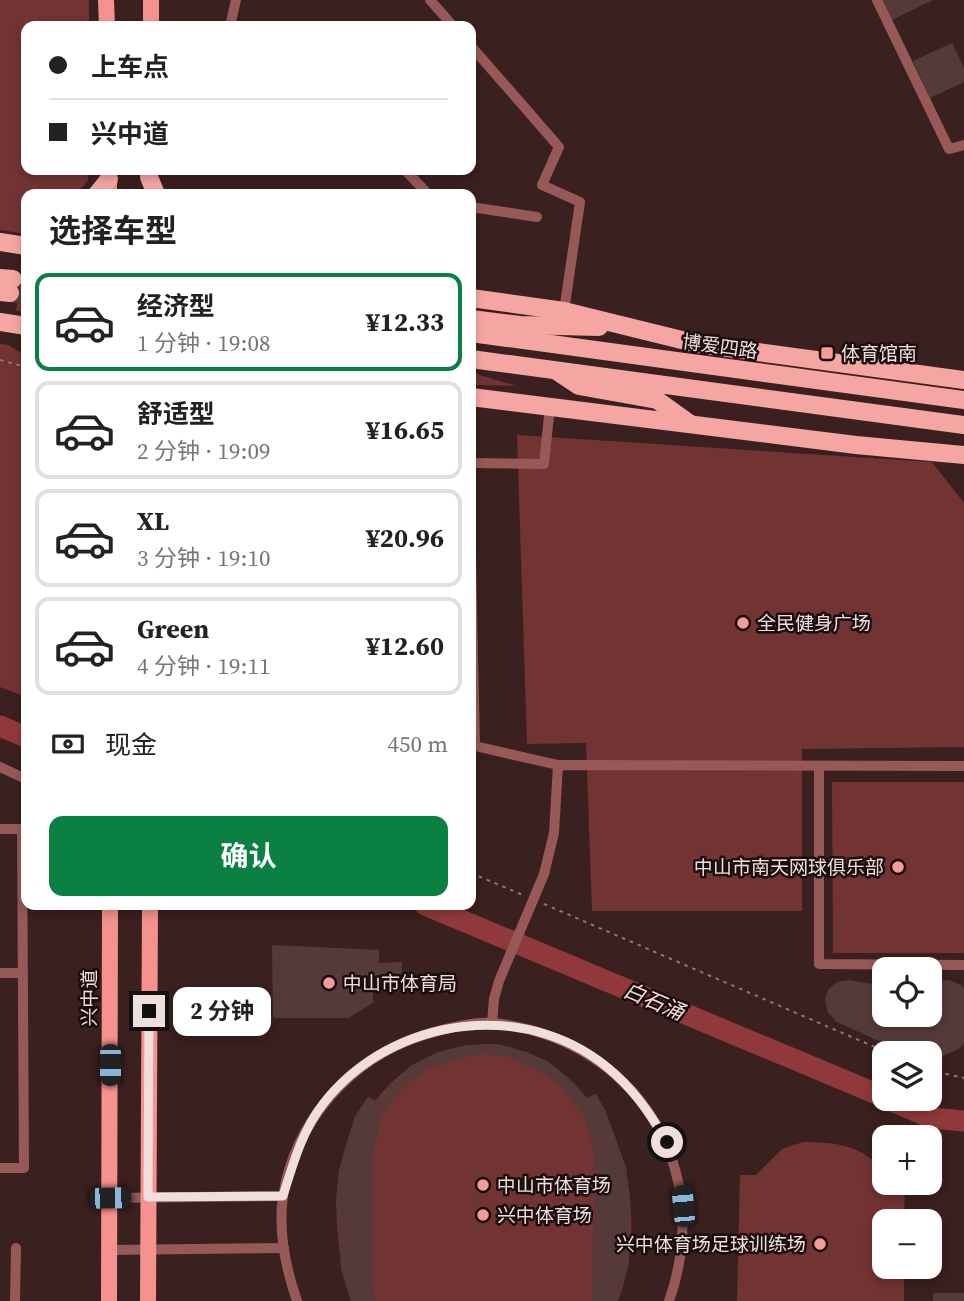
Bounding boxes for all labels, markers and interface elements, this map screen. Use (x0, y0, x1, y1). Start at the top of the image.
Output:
text: 上车点 (91, 49, 169, 85)
text: 兴中道 (91, 116, 169, 152)
text: 选择车型 (49, 209, 177, 253)
text: 经济型 (137, 288, 215, 324)
icon: car (53, 291, 116, 354)
text: ¥12.33 (366, 304, 444, 340)
text: 1 分钟 · 19:08 (137, 327, 270, 359)
street label: 博爱四路 (681, 328, 759, 364)
place label: 体育馆南 (841, 340, 917, 366)
marker: 体育馆南 (819, 345, 835, 361)
text: 舒适型 (137, 396, 215, 432)
icon: car (53, 399, 116, 462)
text: ¥16.65 (366, 412, 444, 448)
text: 2 分钟 · 19:09 (137, 435, 270, 467)
text: XL (137, 503, 169, 539)
icon: car (53, 507, 116, 570)
text: ¥20.96 (366, 520, 444, 556)
text: 3 分钟 · 19:10 (137, 542, 270, 574)
place label: 全民健身广场 (757, 610, 871, 636)
text: Green (137, 611, 209, 647)
icon: car (53, 615, 116, 678)
marker: 全民健身广场 (735, 615, 751, 631)
text: ¥12.60 (366, 628, 444, 664)
text: 4 分钟 · 19:11 (137, 650, 270, 682)
icon: cash (49, 725, 87, 763)
text: 现金 (105, 727, 157, 763)
text: 450 m (387, 728, 448, 760)
button: 确认 (49, 816, 448, 896)
place label: 中山市南天网球俱乐部 (694, 854, 884, 880)
marker: 中山市南天网球俱乐部 (890, 859, 906, 875)
map controls (872, 957, 942, 1279)
button: locate (872, 957, 942, 1027)
street label: 兴中道 (76, 969, 102, 1027)
place label: 中山市体育局 (343, 970, 457, 996)
marker: 中山市体育局 (321, 975, 337, 991)
water label: 白石涌 (619, 975, 691, 1027)
callout: 2 分钟 (174, 986, 272, 1036)
route end (133, 995, 165, 1027)
text: 2 分钟 (190, 995, 254, 1027)
button: layers (872, 1041, 942, 1111)
car (100, 1044, 121, 1086)
button: + (872, 1125, 942, 1195)
route start (651, 1126, 683, 1158)
place label: 中山市体育场 (497, 1172, 611, 1198)
marker: 中山市体育场 (475, 1177, 491, 1193)
car (671, 1184, 696, 1228)
car (89, 1187, 132, 1209)
place label: 兴中体育场 (497, 1202, 592, 1228)
marker: 兴中体育场 (475, 1207, 491, 1223)
button: − (872, 1209, 942, 1279)
place label: 兴中体育场足球训练场 (616, 1231, 806, 1257)
marker: 兴中体育场足球训练场 (812, 1236, 828, 1252)

